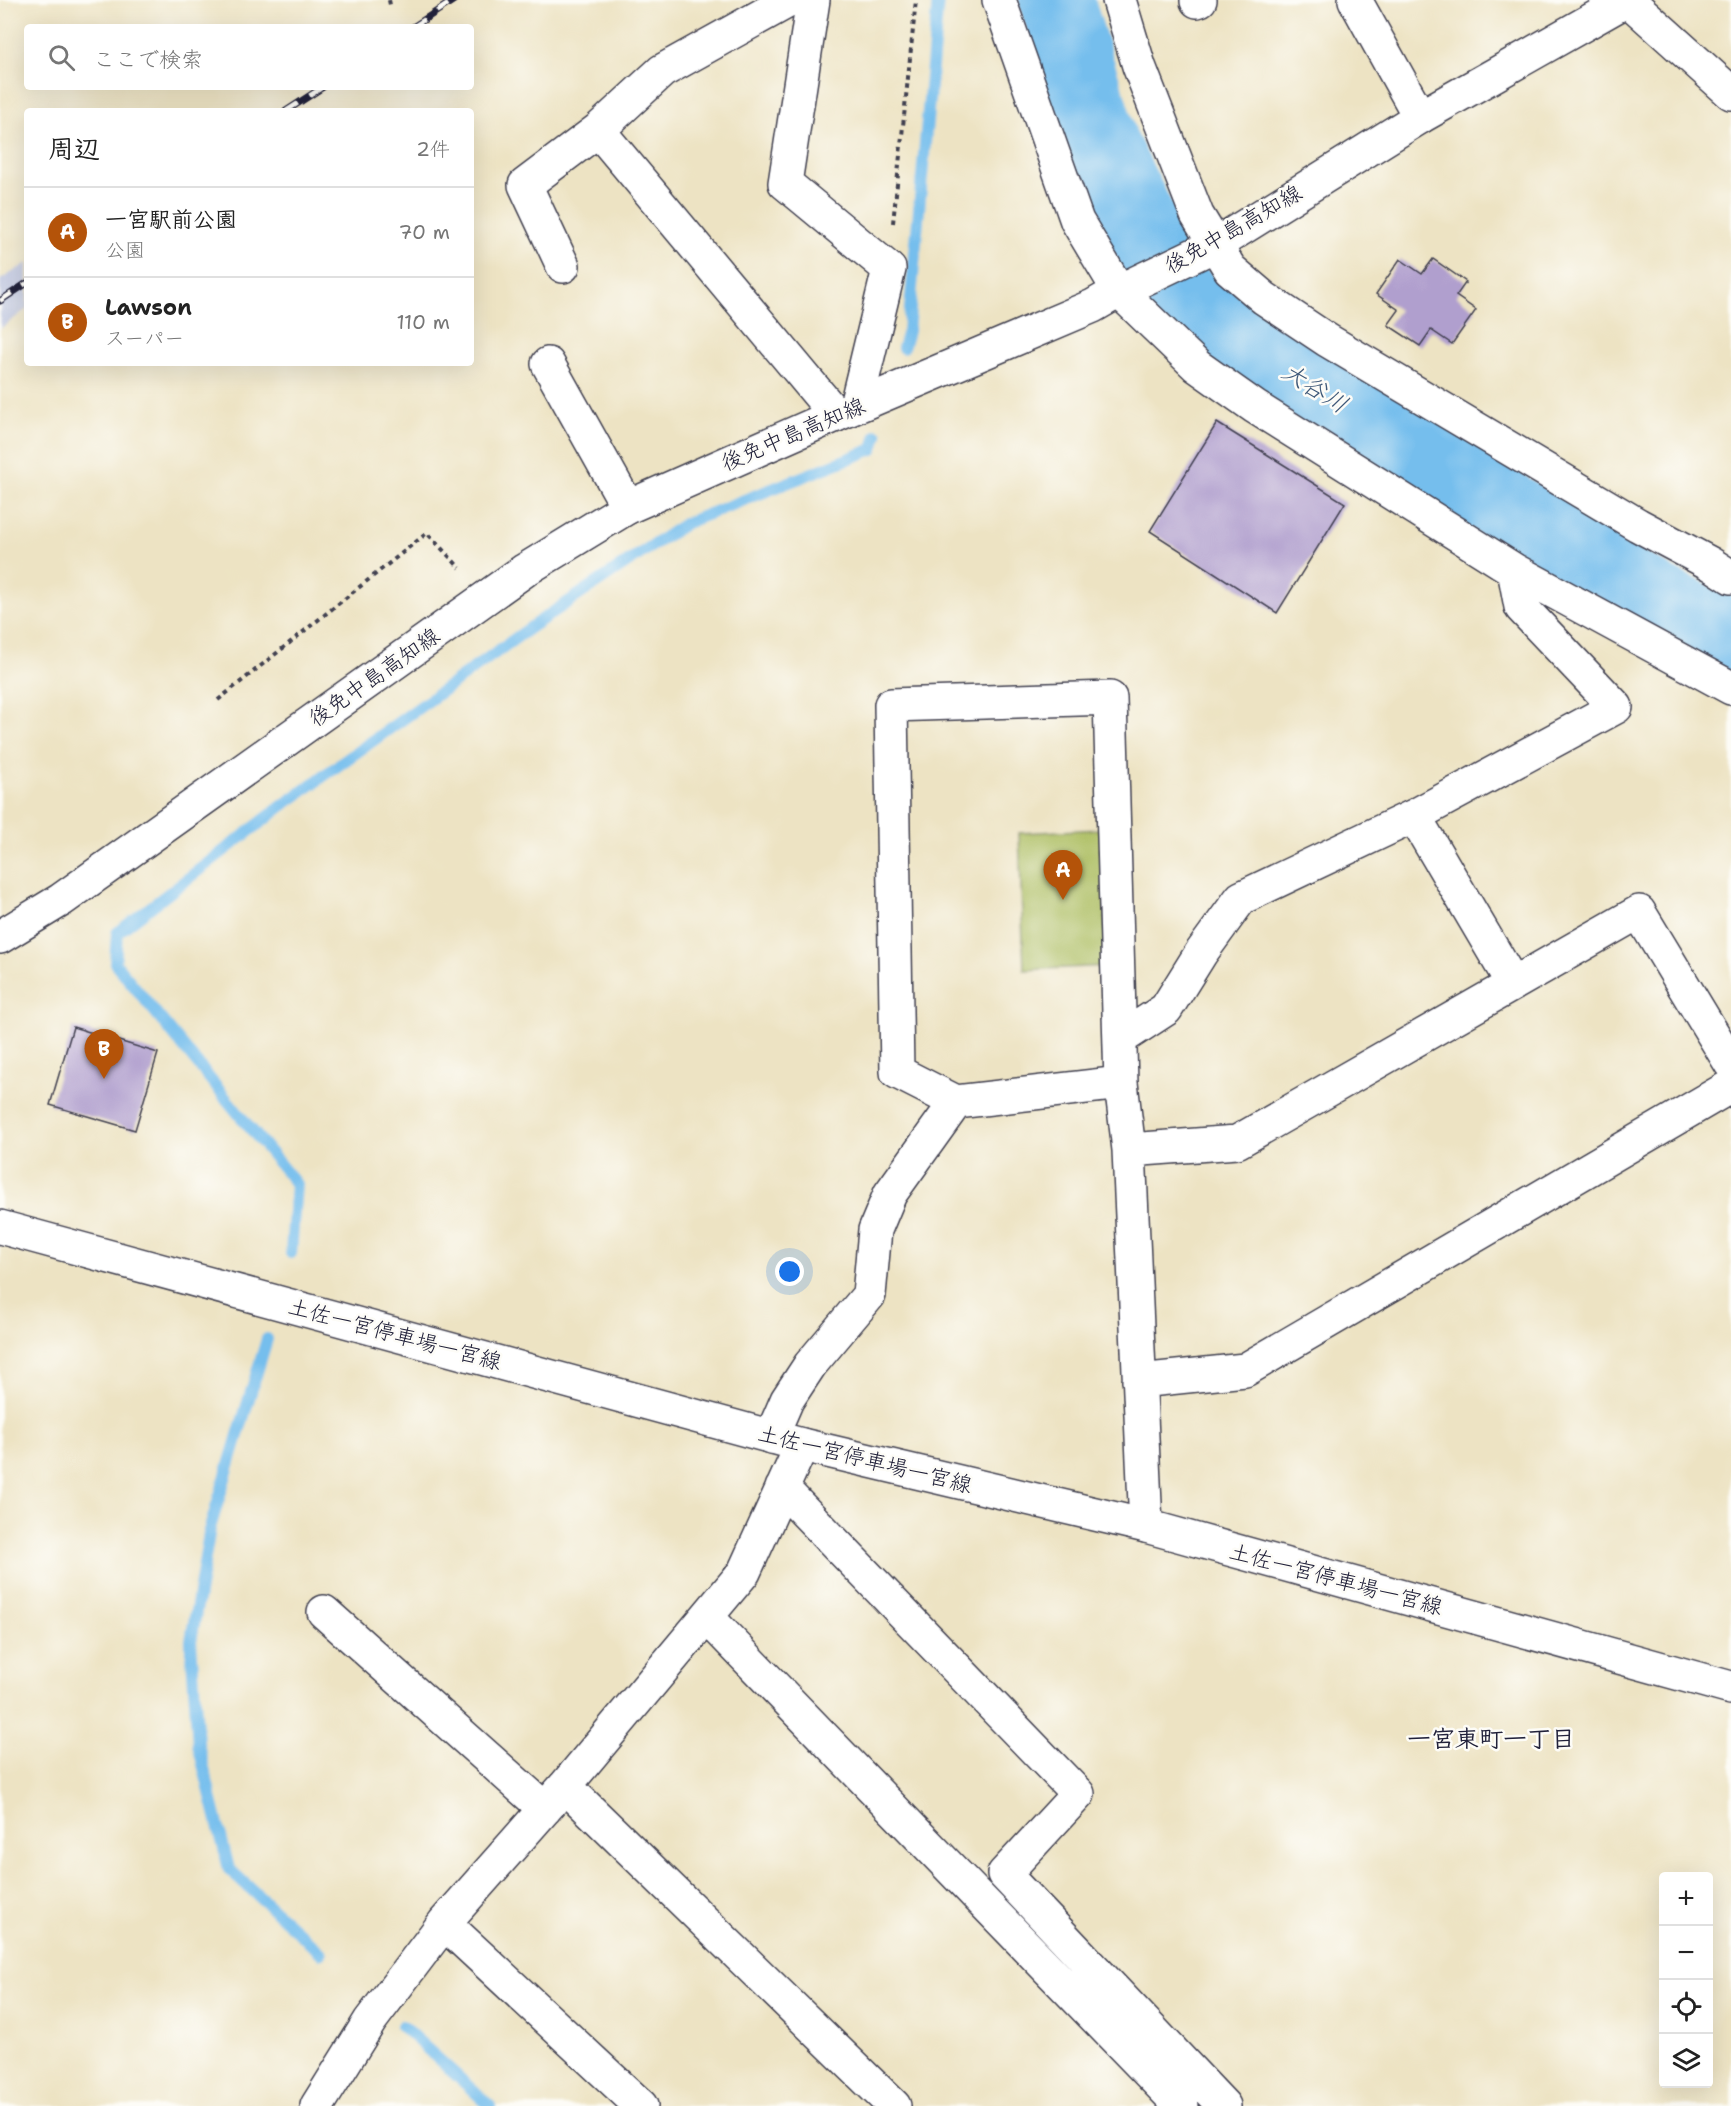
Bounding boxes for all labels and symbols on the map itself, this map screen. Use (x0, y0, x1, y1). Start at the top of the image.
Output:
street label: 後免中島高知線 (1159, 178, 1307, 280)
water label: 大谷川 (1276, 355, 1354, 421)
street label: 後免中島高知線 (716, 391, 870, 477)
street label: 後免中島高知線 (303, 621, 445, 733)
pin: A (1044, 850, 1082, 900)
pin: B (84, 1030, 124, 1079)
your location (775, 1257, 804, 1286)
street label: 土佐一宮停車場一宮線 (285, 1292, 505, 1376)
street label: 土佐一宮停車場一宮線 (755, 1418, 975, 1500)
street label: 土佐一宮停車場一宮線 (1226, 1537, 1446, 1621)
district label: 一宮東町一丁目 (1407, 1723, 1575, 1755)

